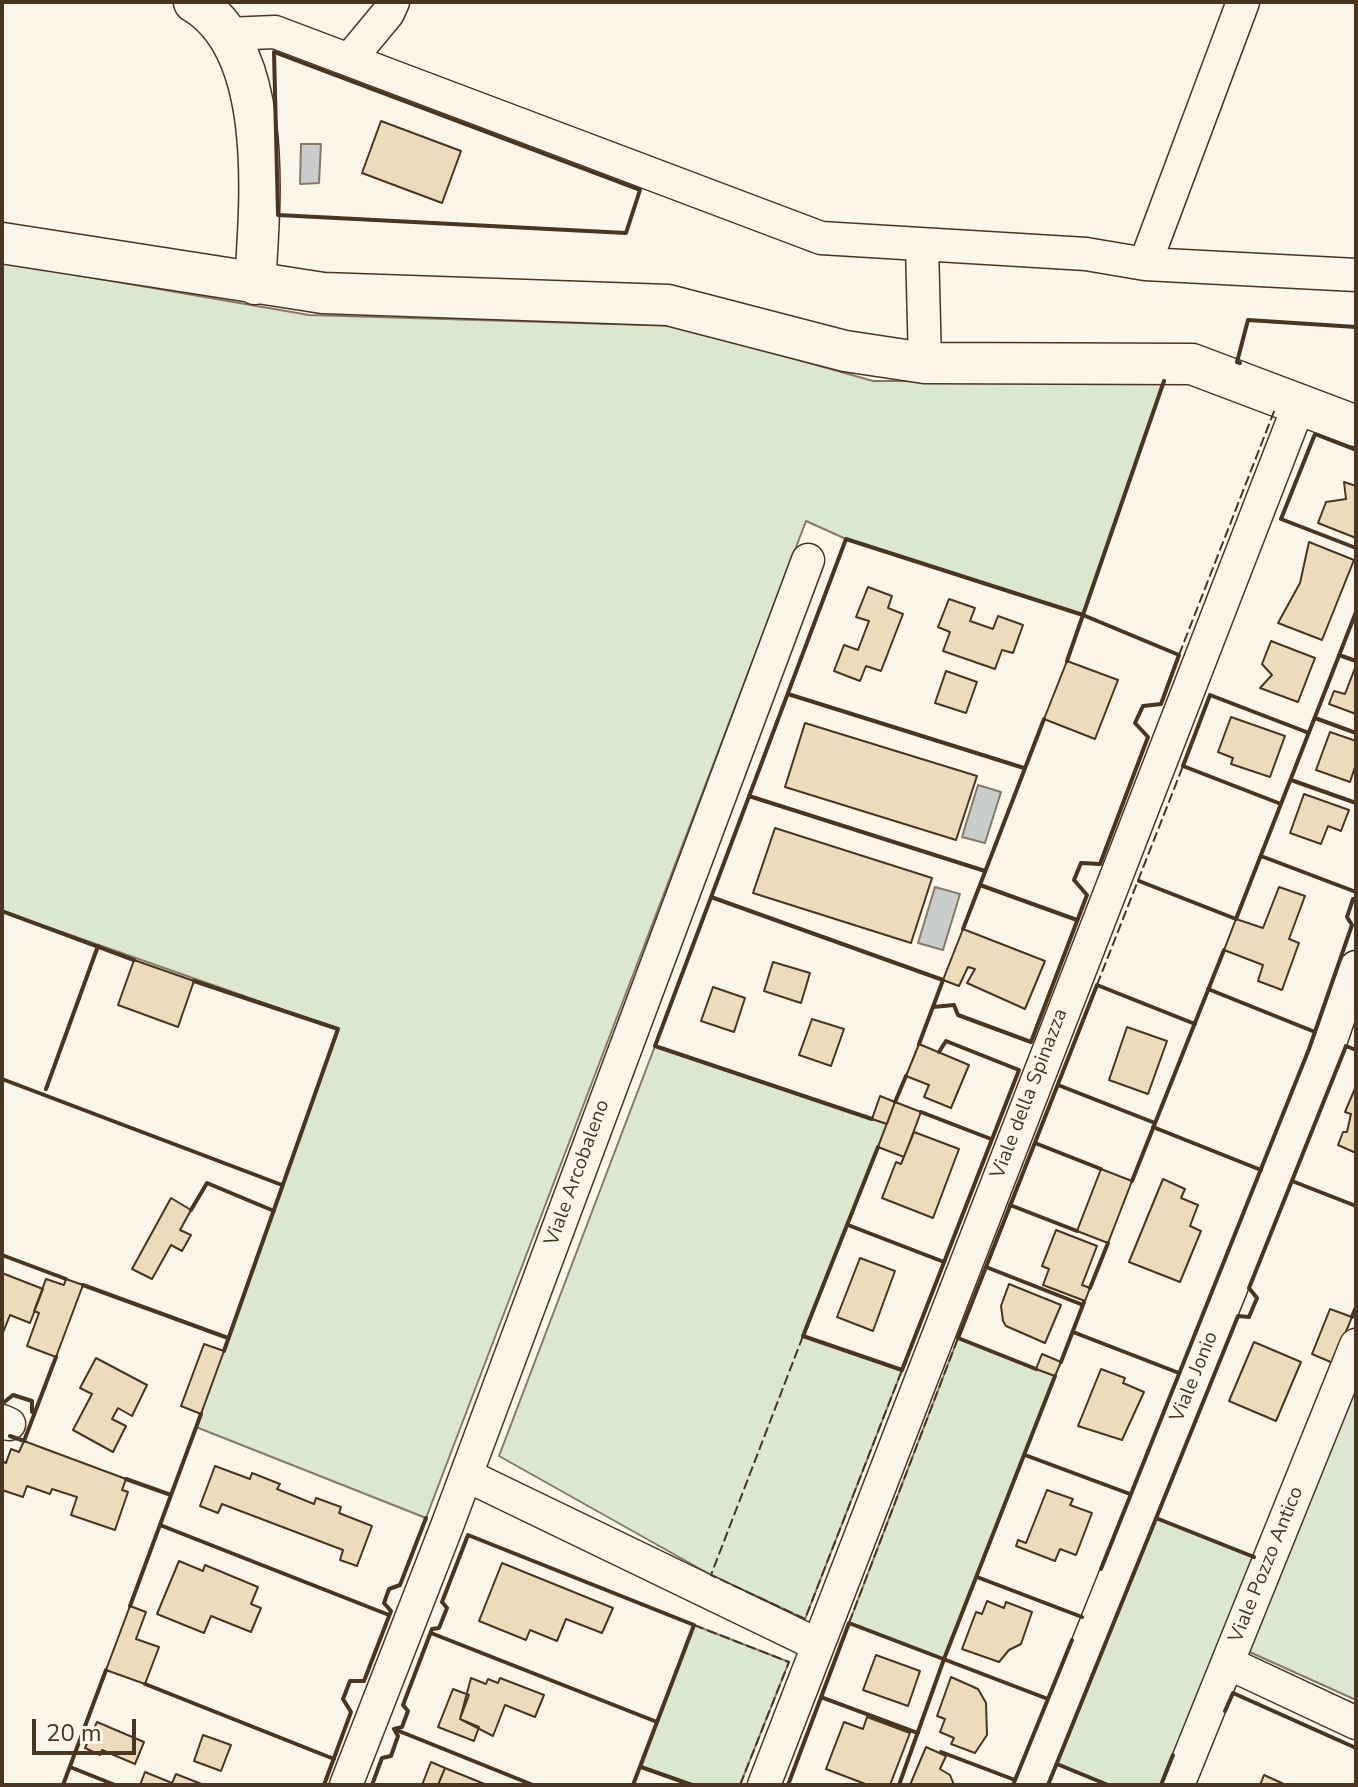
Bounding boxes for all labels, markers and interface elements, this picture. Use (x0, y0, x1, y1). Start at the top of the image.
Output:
street label: Viale della Spinazza (987, 1006, 1073, 1182)
street label: Viale Arcobaleno (540, 1097, 616, 1249)
street label: Viale Jonio (1166, 1328, 1224, 1426)
street label: Viale Pozzo Antico (1225, 1483, 1309, 1647)
scale bar (36, 1703, 140, 1753)
text: 20 m (46, 1717, 102, 1749)

